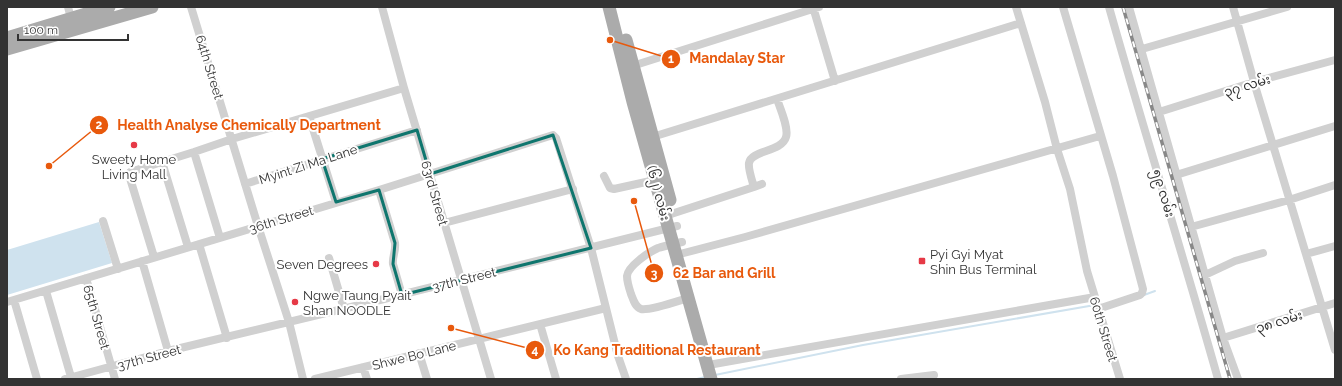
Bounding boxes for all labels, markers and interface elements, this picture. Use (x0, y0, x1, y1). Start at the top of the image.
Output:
scale bar (18, 16, 128, 42)
text: 100 m (24, 23, 58, 37)
street label: 64th Street (193, 33, 227, 102)
callout: Mandalay Star (661, 46, 793, 72)
text: Mandalay Star (689, 50, 785, 66)
text: 1 (668, 52, 674, 66)
street label: ၃၇ လမ်း (1222, 70, 1273, 102)
callout: Health Analyse Chemically Department (89, 112, 389, 138)
text: Health Analyse Chemically Department (117, 117, 381, 133)
text: 2 (96, 118, 103, 132)
marker: Sweety Home Living Mall (129, 140, 139, 150)
street label: Myint Zi Ma Lane (257, 141, 360, 187)
place label: Sweety Home Living Mall (92, 152, 177, 182)
street label: 63rd Street (418, 159, 451, 228)
street label: (၆၂) လမ်း (641, 164, 674, 223)
street label: ၅၉ လမ်း (1146, 167, 1179, 220)
street label: 36th Street (247, 202, 316, 236)
place label: Pyi Gyi Myat Shin Bus Terminal (930, 247, 1037, 277)
marker: Pyi Gyi Myat Shin Bus Terminal (917, 256, 927, 266)
place label: Seven Degrees (277, 257, 368, 272)
marker: Seven Degrees (371, 259, 381, 269)
callout: 62 Bar and Grill (644, 260, 783, 286)
street label: 37th Street (431, 264, 498, 295)
text: 62 Bar and Grill (673, 265, 776, 281)
text: 3 (651, 267, 658, 281)
street label: 65th Street (80, 283, 113, 352)
place label: Ngwe Taung Pyait Shan NOODLE (303, 288, 412, 318)
street label: 60th Street (1087, 295, 1121, 364)
marker: Ngwe Taung Pyait Shan NOODLE (290, 297, 300, 307)
street label: ၃၈ လမ်း (1254, 306, 1305, 338)
callout: Ko Kang Traditional Restaurant (525, 337, 769, 363)
street label: Shwe Bo Lane (370, 338, 458, 373)
street label: 37th Street (116, 342, 183, 373)
text: Ko Kang Traditional Restaurant (553, 342, 761, 358)
text: 4 (532, 343, 539, 357)

